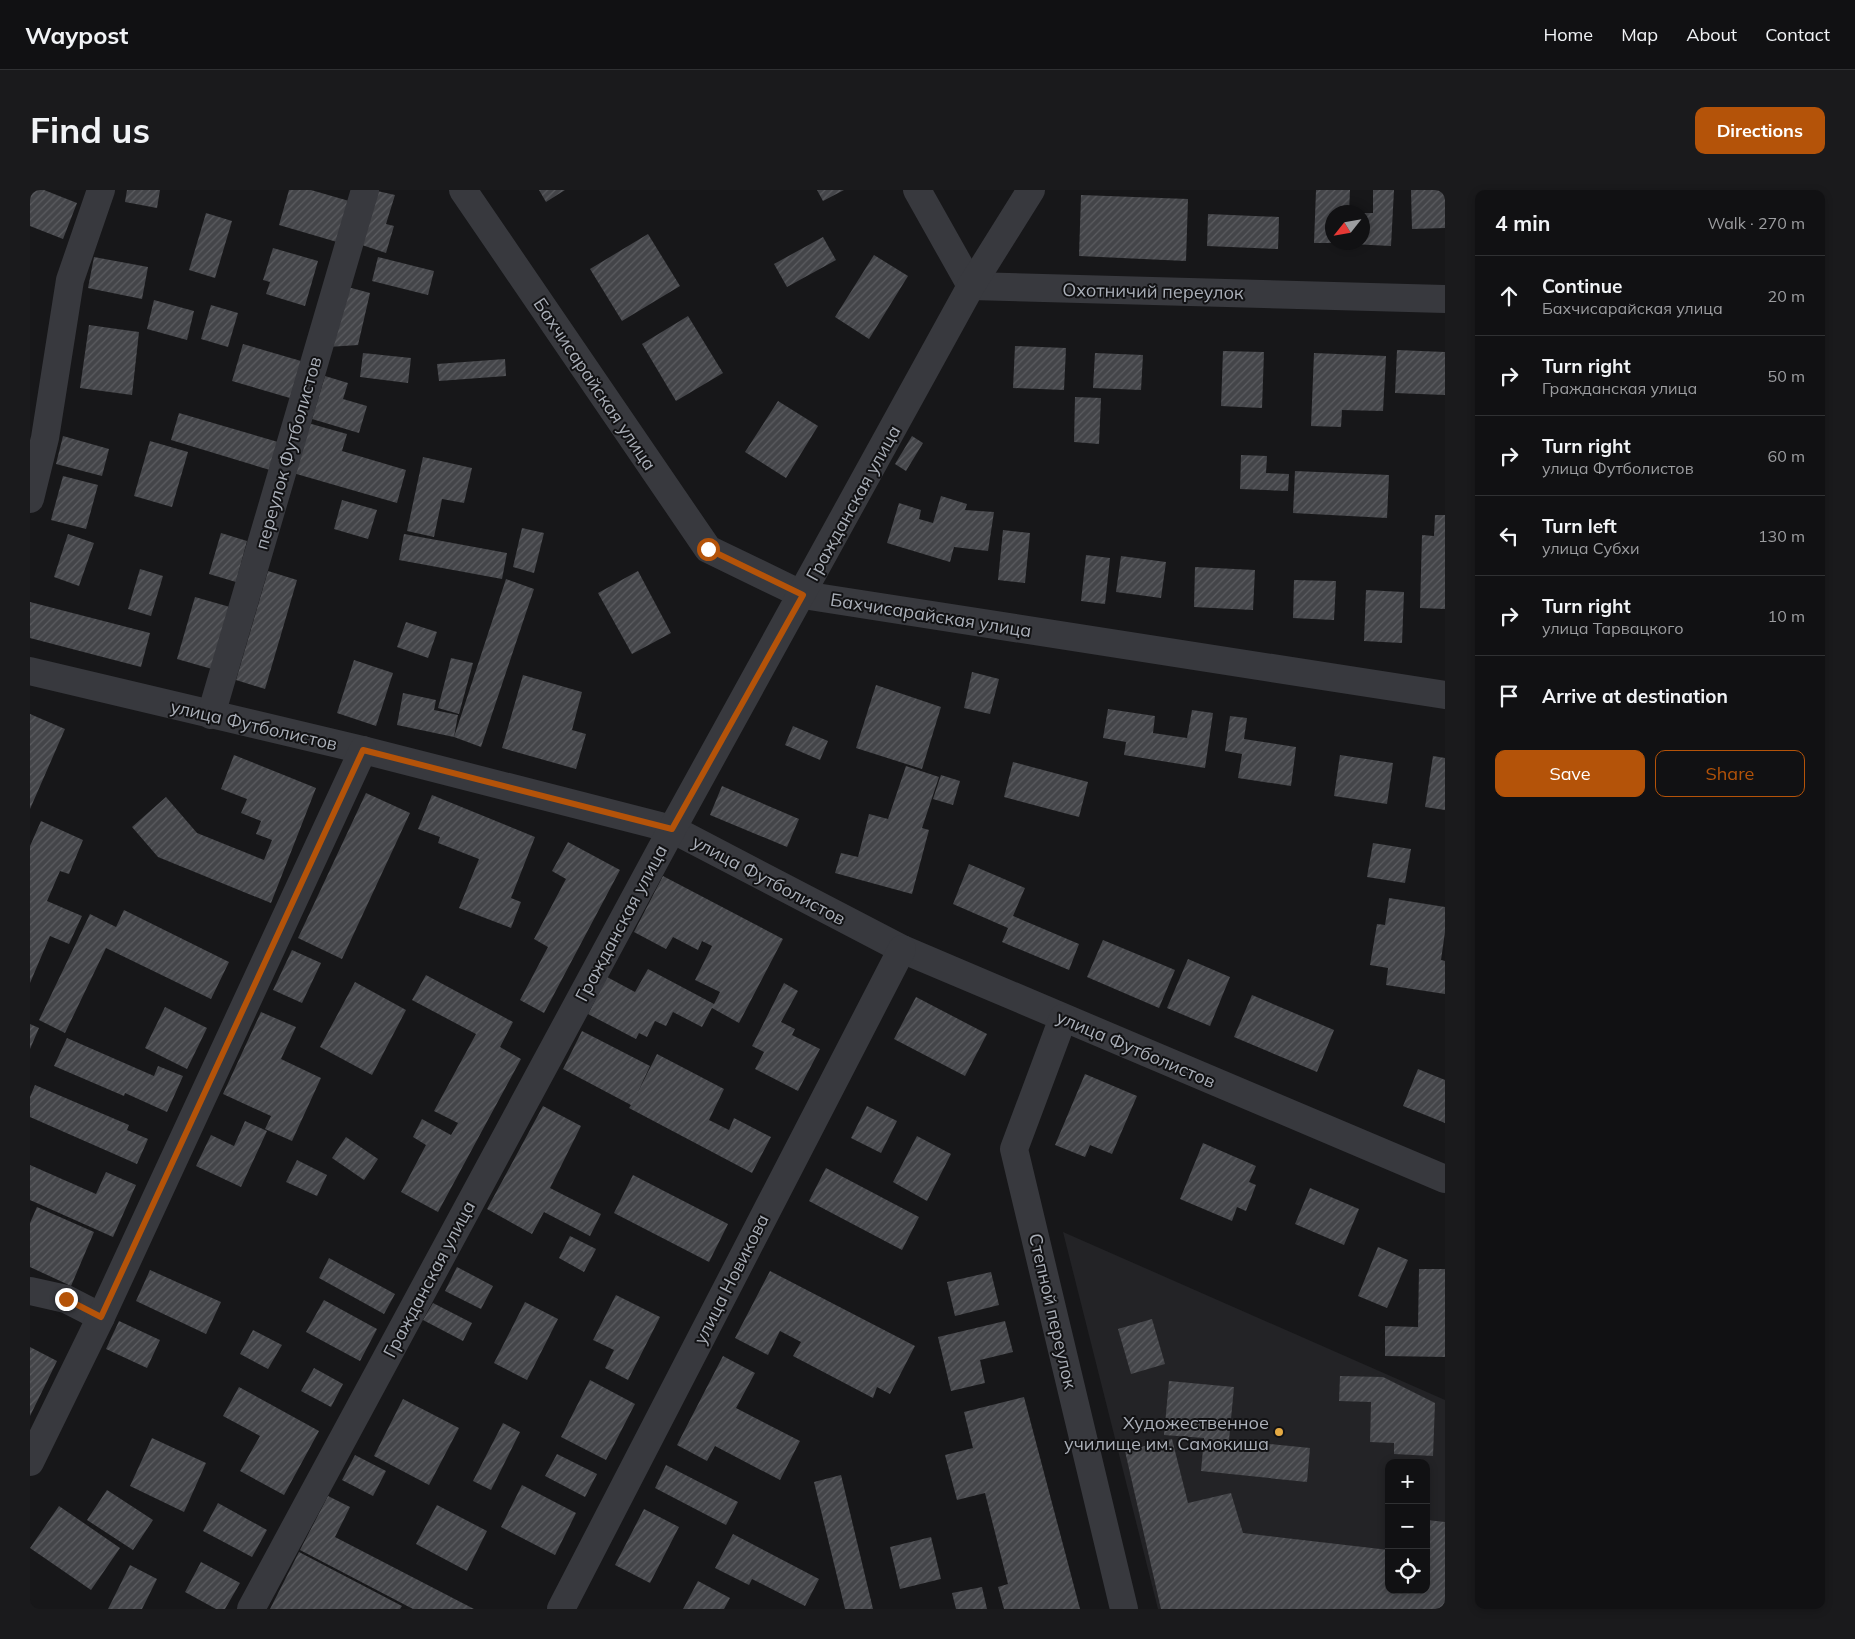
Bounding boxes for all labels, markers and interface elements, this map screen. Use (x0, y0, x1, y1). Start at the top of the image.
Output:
text: Waypost (25, 20, 128, 50)
text: Home (1543, 23, 1593, 46)
text: Map (1621, 23, 1658, 46)
text: About (1686, 23, 1737, 46)
text: Contact (1765, 23, 1830, 46)
button: Directions (1695, 107, 1825, 154)
text: Find us (30, 108, 150, 152)
north arrow (1325, 205, 1370, 250)
text: 4 min (1495, 210, 1550, 236)
text: Walk · 270 m (1707, 213, 1805, 233)
text: Continue (1542, 274, 1622, 298)
street label: Охотничий переулок (1062, 278, 1244, 304)
icon: ahead (1495, 282, 1523, 310)
text: 20 m (1768, 286, 1805, 306)
street label: Бахчисарайская улица (529, 293, 661, 475)
text: Бахчисарайская улица (1542, 298, 1723, 318)
street label: переулок Футболистов (249, 354, 327, 552)
text: Turn right (1542, 354, 1631, 378)
icon: right (1495, 362, 1523, 390)
text: 50 m (1768, 366, 1805, 386)
text: Гражданская улица (1542, 378, 1697, 398)
street label: Гражданская улица (801, 421, 905, 585)
text: Turn right (1542, 434, 1631, 458)
icon: right (1495, 442, 1523, 470)
text: 60 m (1768, 446, 1805, 466)
text: улица Футболистов (1542, 458, 1694, 478)
text: Turn left (1542, 514, 1617, 538)
icon: left (1495, 522, 1523, 550)
text: 130 m (1758, 526, 1805, 546)
route start (697, 538, 720, 561)
text: улица Субхи (1542, 538, 1640, 558)
street label: Бахчисарайская улица (829, 588, 1033, 642)
text: Turn right (1542, 594, 1631, 618)
icon: right (1495, 602, 1523, 630)
text: 10 m (1768, 606, 1805, 626)
text: улица Тарвацкого (1542, 618, 1684, 638)
icon: arrive (1495, 682, 1523, 710)
text: Arrive at destination (1542, 684, 1728, 708)
street label: улица Футболистов (168, 695, 340, 755)
button: Save (1495, 750, 1645, 797)
button: Share (1655, 750, 1805, 797)
street label: улица Футболистов (688, 830, 850, 930)
street label: Гражданская улица (570, 841, 672, 1005)
street label: улица Футболистов (1053, 1005, 1219, 1093)
street label: Гражданская улица (378, 1197, 480, 1361)
street label: улица Новикова (688, 1210, 774, 1348)
street label: Степной переулок (1024, 1231, 1082, 1391)
route end (55, 1288, 78, 1311)
place label: Художественное училище им. Самокиша (1064, 1411, 1269, 1455)
marker: Художественное училище им. Самокиша (1273, 1426, 1285, 1438)
map controls (1385, 1459, 1430, 1594)
button: + (1385, 1459, 1430, 1504)
button: − (1385, 1504, 1430, 1549)
button: locate (1385, 1549, 1430, 1594)

